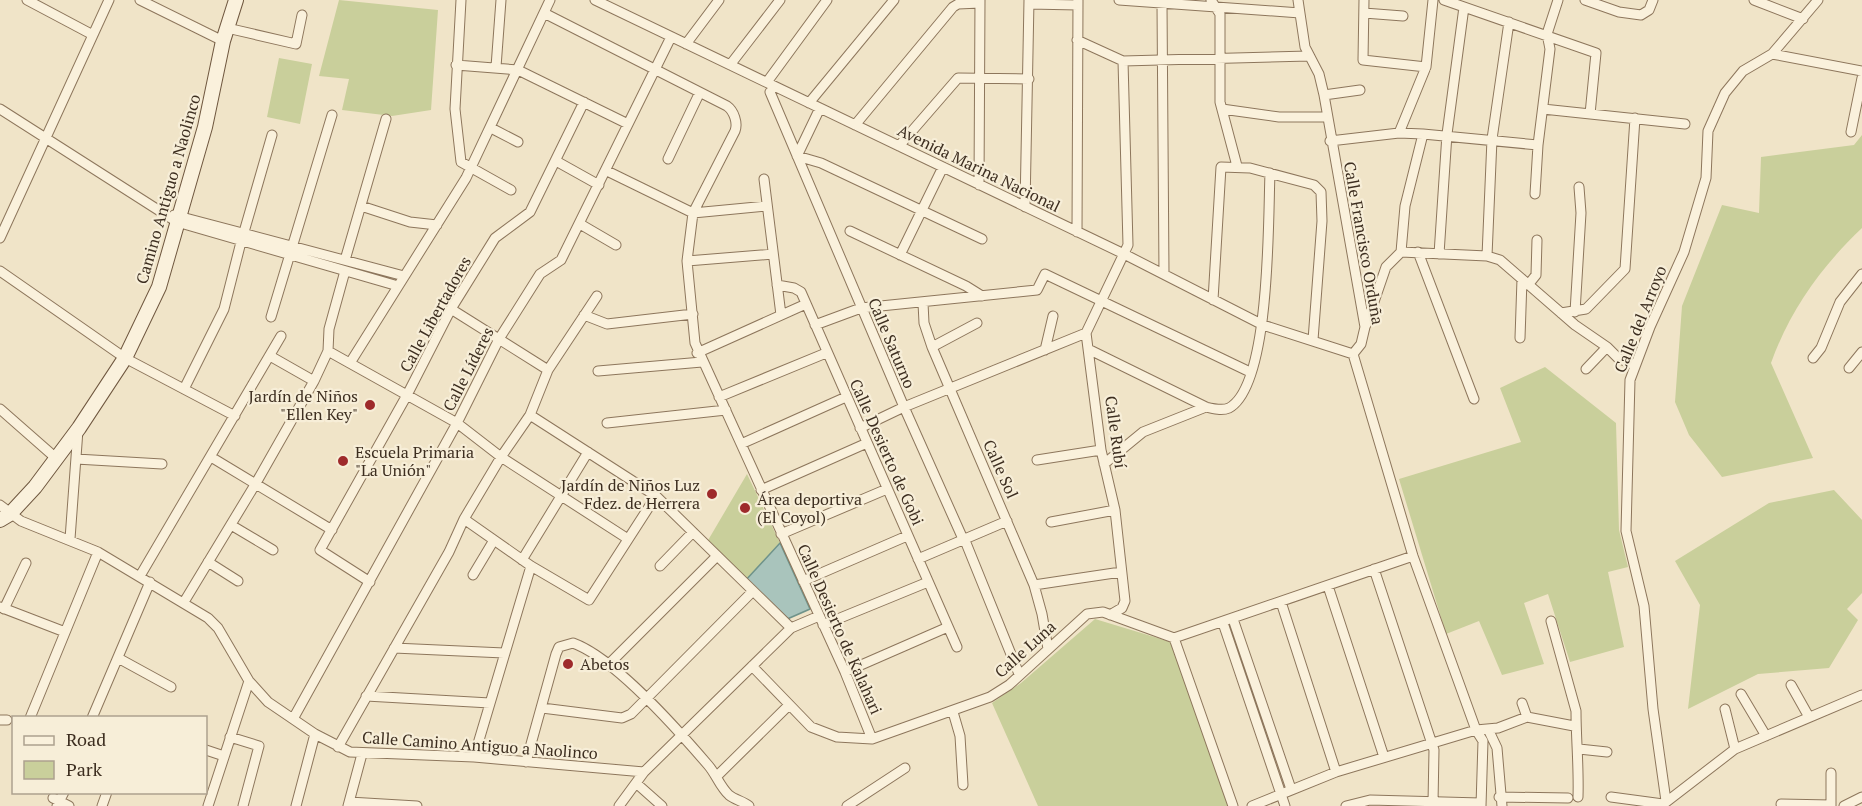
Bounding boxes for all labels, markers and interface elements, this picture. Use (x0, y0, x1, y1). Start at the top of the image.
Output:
street label: Camino Antiguo a Naolinco (130, 92, 206, 286)
street label: Avenida Marina Nacional (894, 119, 1064, 217)
street label: Calle Francisco Orduña (1339, 160, 1389, 326)
street label: Calle Libertadores (394, 252, 476, 376)
street label: Calle del Arroyo (1609, 262, 1672, 376)
street label: Calle Saturno (863, 294, 921, 392)
street label: Calle Líderes (437, 323, 499, 415)
street label: Calle Desierto de Gobi (845, 375, 929, 529)
place label: Jardín de Niños "Ellen Key" (249, 385, 358, 425)
street label: Calle Rubí (1100, 394, 1132, 470)
marker: Jardín de Niños "Ellen Key" (363, 398, 377, 412)
street label: Calle Sol (978, 436, 1024, 502)
place label: Escuela Primaria "La Unión" (355, 441, 474, 481)
marker: Escuela Primaria "La Unión" (336, 454, 350, 468)
place label: Jardín de Niños Luz Fdez. de Herrera (561, 474, 700, 514)
marker: Jardín de Niños Luz Fdez. de Herrera (705, 487, 719, 501)
place label: Área deportiva (El Coyol) (757, 488, 862, 528)
marker: Área deportiva (El Coyol) (738, 501, 752, 515)
street label: Calle Desierto de Kalahari (792, 540, 888, 718)
street label: Calle Luna (990, 616, 1060, 682)
place label: Abetos (580, 653, 629, 675)
marker: Abetos (561, 657, 575, 671)
legend (12, 716, 207, 794)
street label: Calle Camino Antiguo a Naolinco (361, 726, 599, 764)
text: Road (66, 727, 106, 751)
text: Park (66, 757, 103, 781)

